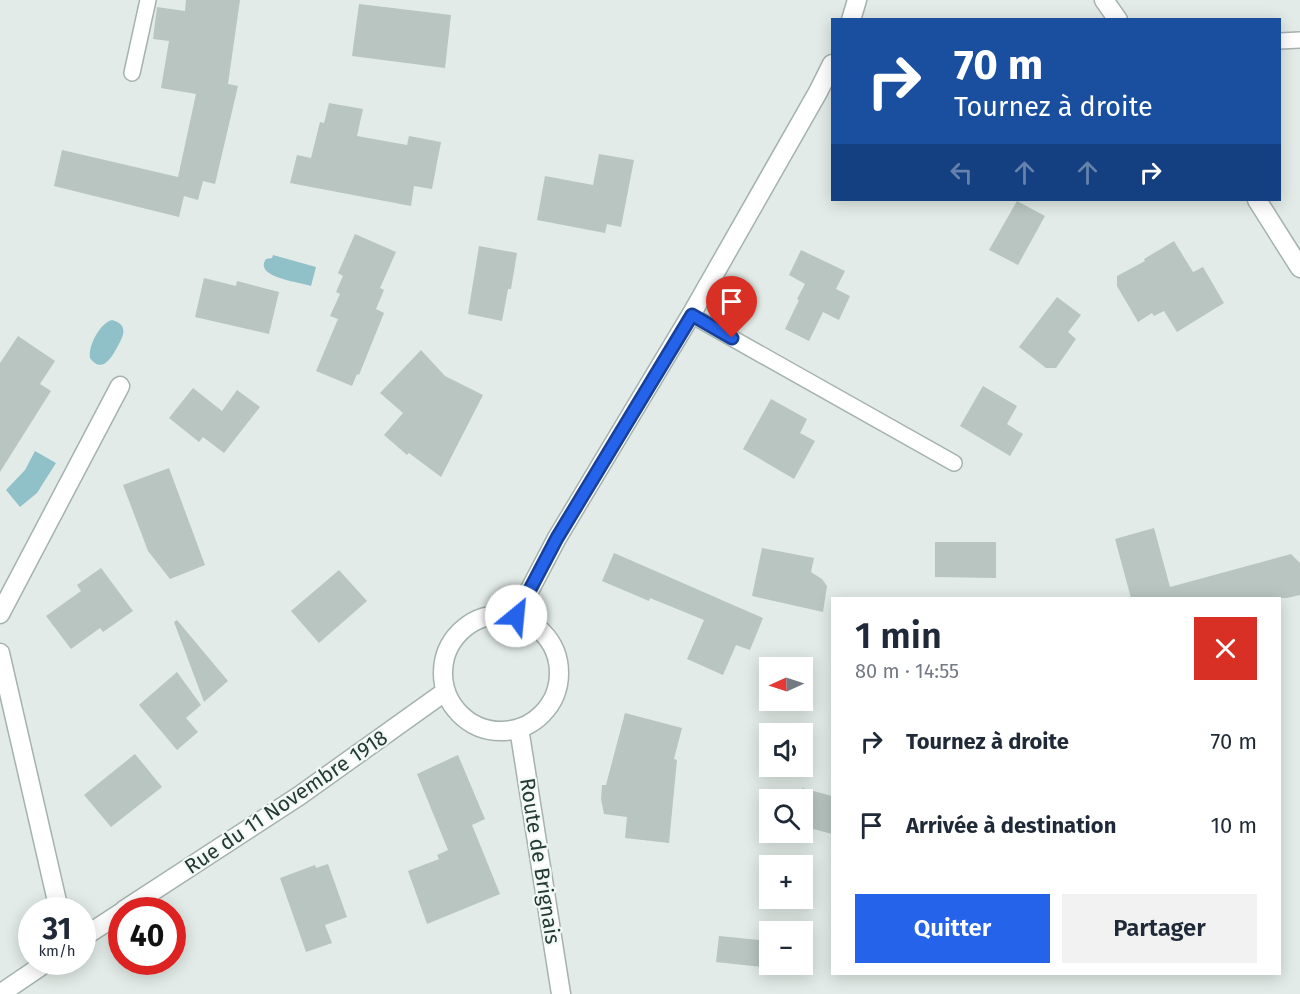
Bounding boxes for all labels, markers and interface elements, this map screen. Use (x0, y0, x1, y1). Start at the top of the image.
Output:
text: 70 m (954, 40, 1043, 90)
icon: right (855, 42, 933, 120)
text: Tournez à droite (954, 91, 1153, 123)
icon: left (945, 156, 978, 189)
icon: ahead (1008, 156, 1041, 189)
icon: ahead (1071, 156, 1104, 189)
icon: right (1134, 156, 1167, 189)
pin (706, 276, 757, 338)
icon: arrive (715, 285, 748, 318)
position arrow (484, 584, 548, 648)
text: 1 min (855, 614, 942, 658)
button: close (1194, 617, 1257, 680)
north arrow (759, 657, 813, 711)
map controls (759, 657, 813, 975)
text: 80 m · 14:55 (855, 659, 959, 683)
button: sound (759, 723, 813, 777)
street label: Rue du 11 Novembre 1918 (180, 724, 392, 880)
icon: right (855, 725, 888, 758)
text: Tournez à droite (906, 728, 1069, 755)
text: 70 m (1211, 728, 1257, 755)
street label: Route de Brignais (514, 776, 566, 946)
button: search (759, 789, 813, 843)
icon: arrive (855, 809, 888, 842)
text: Arrivée à destination (906, 812, 1116, 839)
text: 10 m (1211, 812, 1257, 839)
button: + (759, 855, 813, 909)
button: Quitter (855, 894, 1050, 963)
button: Partager (1062, 894, 1257, 963)
speed limit sign: 40 (108, 897, 186, 975)
text: 31 (43, 911, 71, 947)
button: − (759, 921, 813, 975)
text: km/h (38, 942, 76, 960)

